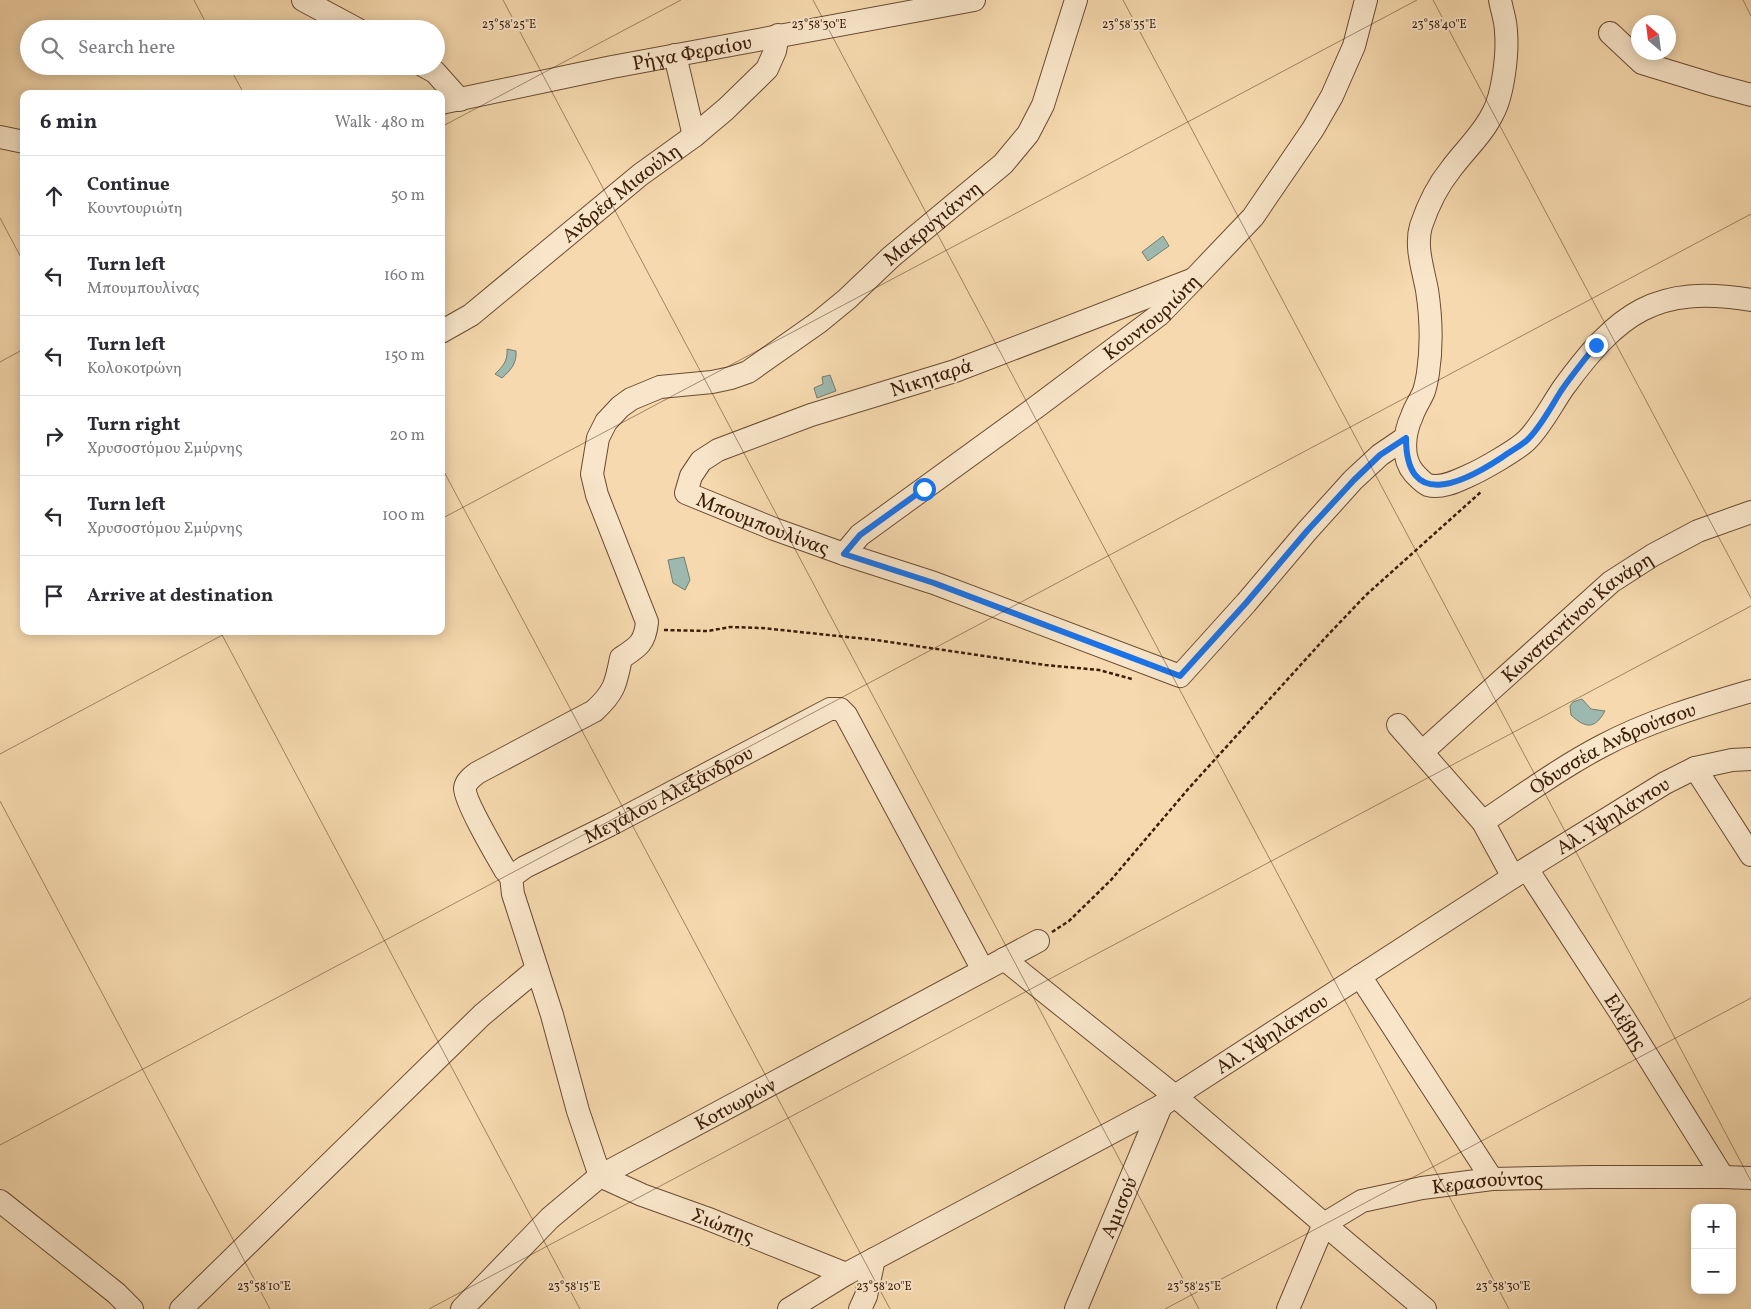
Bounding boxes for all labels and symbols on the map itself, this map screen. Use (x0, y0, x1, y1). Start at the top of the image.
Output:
north arrow (1631, 15, 1676, 60)
text: 23°58'25"E (482, 17, 536, 33)
text: 23°58'30"E (791, 17, 847, 33)
text: 23°58'35"E (1102, 17, 1156, 33)
text: 23°58'40"E (1411, 17, 1467, 33)
street label: Ρήγα Φεραίου (630, 29, 754, 79)
street label: Ανδρέα Μιαούλη (556, 138, 687, 250)
street label: Μακρυγιάννη (878, 175, 989, 274)
street label: Κουντουριώτη (1098, 269, 1207, 368)
route end (1585, 334, 1608, 357)
street label: Νικηταρά (887, 352, 976, 405)
route start (913, 478, 936, 501)
street label: Μπουμπουλίνας (692, 487, 833, 564)
street label: Κωνσταντίνου Κανάρη (1496, 546, 1660, 690)
street label: Οδυσσέα Ανδρούτσου (1524, 697, 1700, 803)
street label: Μεγάλου Αλεξάνδρου (580, 740, 759, 852)
street label: Αλ. Υψηλάντου (1551, 771, 1676, 863)
street label: Αλ. Υψηλάντου (1211, 988, 1334, 1082)
street label: Ελέβης (1596, 989, 1653, 1057)
street label: Κοτυωρών (690, 1072, 782, 1139)
street label: Κερασούντος (1430, 1166, 1544, 1203)
street label: Αμισού (1095, 1173, 1146, 1243)
street label: Σιώπης (687, 1202, 758, 1252)
text: 23°58'10"E (237, 1279, 291, 1295)
text: 23°58'15"E (548, 1279, 600, 1295)
text: 23°58'20"E (856, 1279, 912, 1295)
text: 23°58'25"E (1167, 1279, 1221, 1295)
text: 23°58'30"E (1475, 1279, 1531, 1295)

